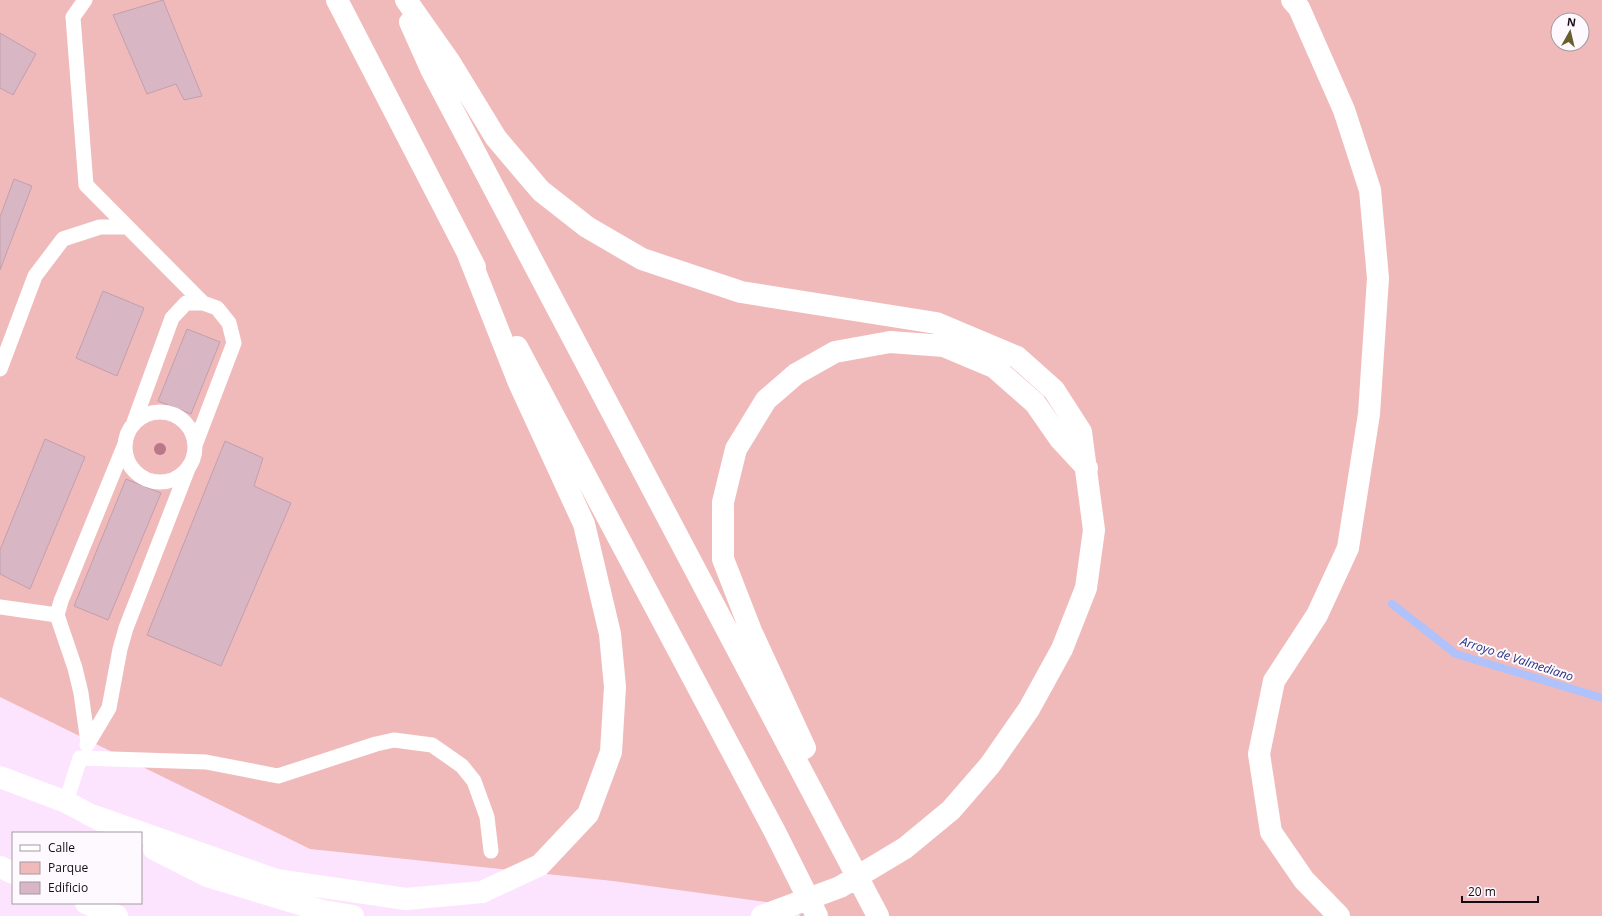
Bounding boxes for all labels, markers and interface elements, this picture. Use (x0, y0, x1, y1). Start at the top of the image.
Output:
north arrow (1550, 12, 1590, 52)
text: N (1566, 14, 1577, 30)
water label: Arroyo de Valmediano (1458, 632, 1576, 685)
legend (12, 832, 142, 904)
text: Calle (48, 839, 75, 856)
text: Parque (48, 859, 88, 876)
scale bar (1462, 878, 1538, 904)
text: Edificio (48, 879, 88, 896)
text: 20 m (1468, 883, 1496, 900)

